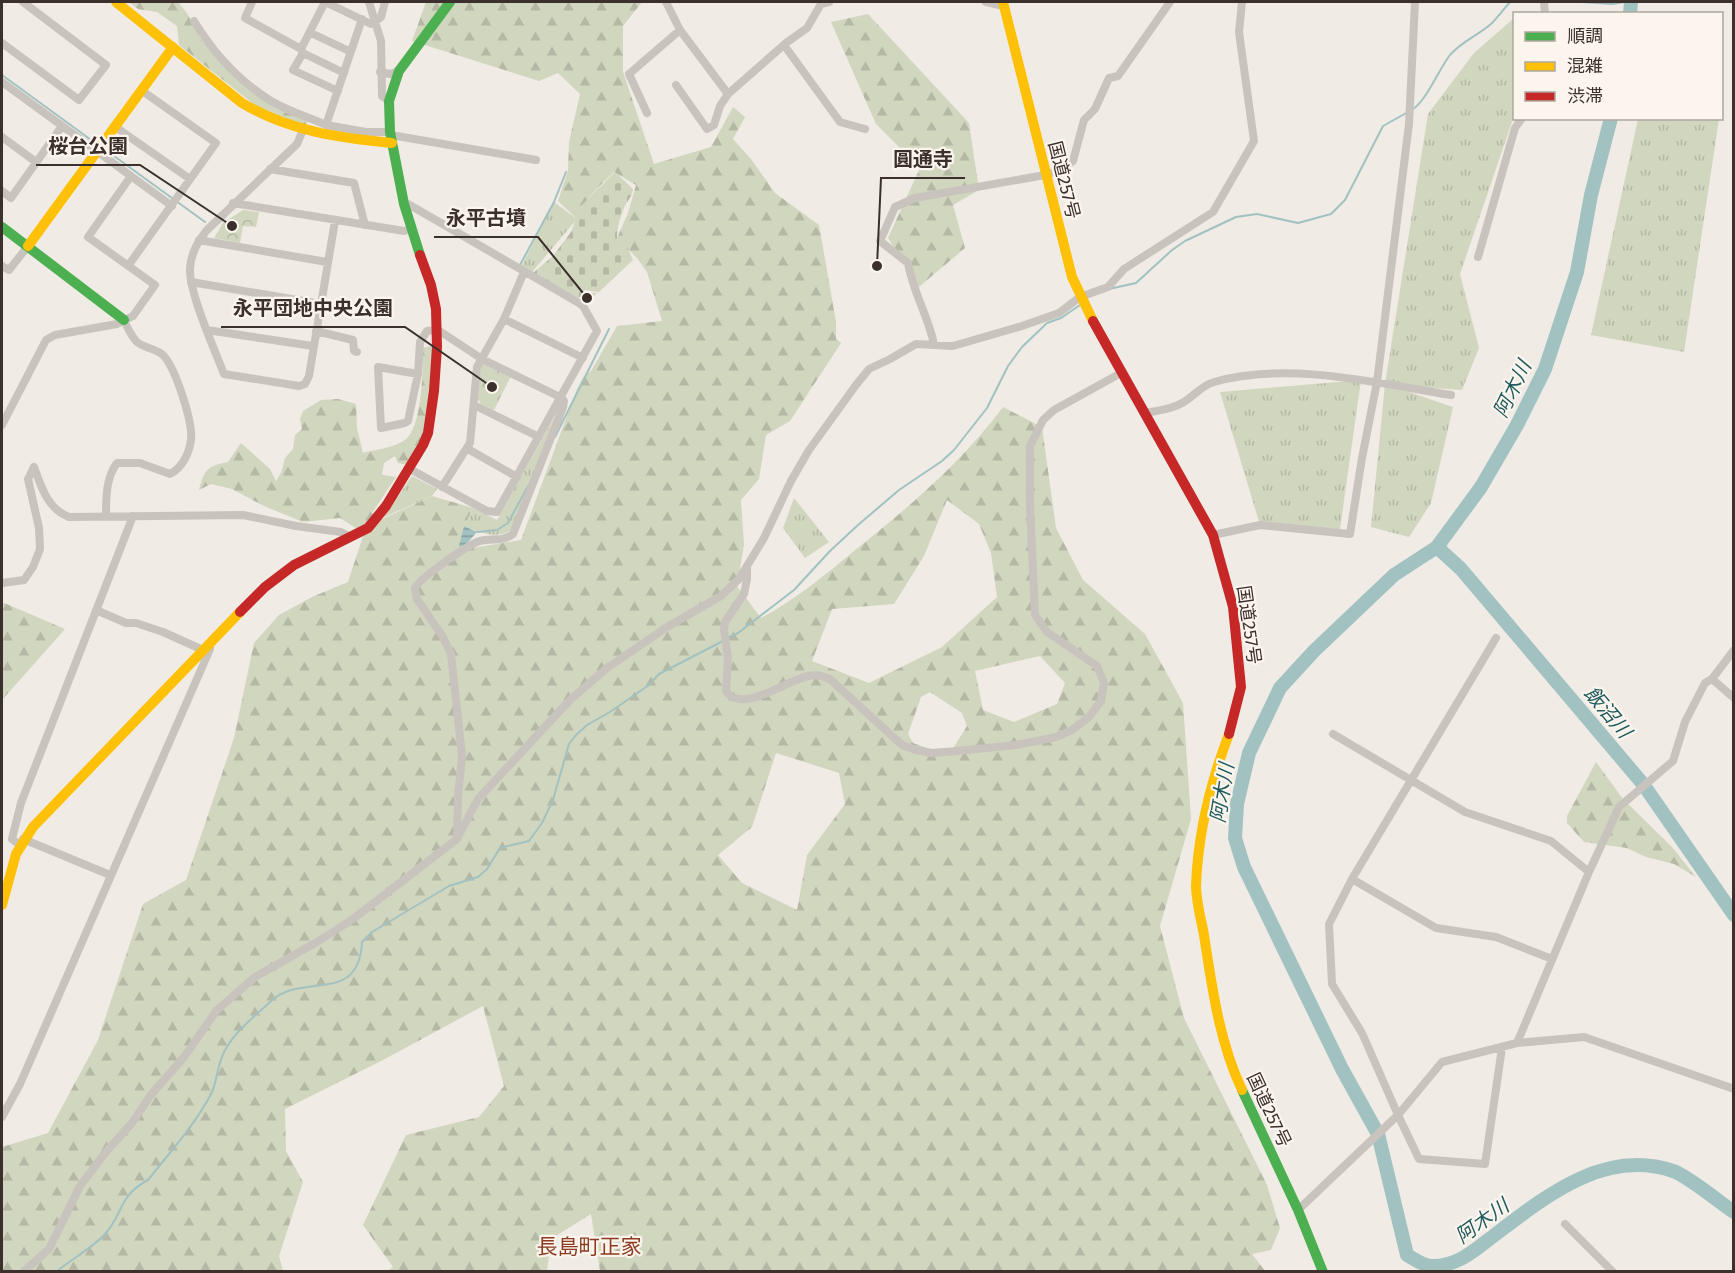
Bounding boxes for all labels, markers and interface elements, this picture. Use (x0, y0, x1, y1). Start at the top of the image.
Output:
legend (1513, 12, 1723, 120)
text: 順調 (1567, 25, 1603, 47)
text: 混雑 (1567, 55, 1603, 77)
text: 渋滞 (1567, 85, 1603, 107)
callout: 桜台公園 (36, 127, 140, 165)
text: 桜台公園 (48, 134, 128, 158)
street label: 国道257号 (1044, 139, 1084, 221)
callout: 圓通寺 (881, 140, 965, 178)
text: 圓通寺 (893, 147, 953, 171)
callout: 永平古墳 (434, 199, 538, 237)
text: 永平古墳 (446, 206, 526, 230)
callout: 永平団地中央公園 (221, 289, 405, 327)
text: 永平団地中央公園 (233, 296, 393, 320)
water label: 阿木川 (1488, 355, 1537, 421)
street label: 国道257号 (1233, 584, 1265, 666)
water label: 飯沼川 (1580, 681, 1638, 744)
water label: 阿木川 (1205, 760, 1239, 825)
street label: 国道257号 (1242, 1069, 1296, 1151)
water label: 阿木川 (1451, 1192, 1515, 1248)
district label: 長島町正家 (537, 1234, 642, 1260)

